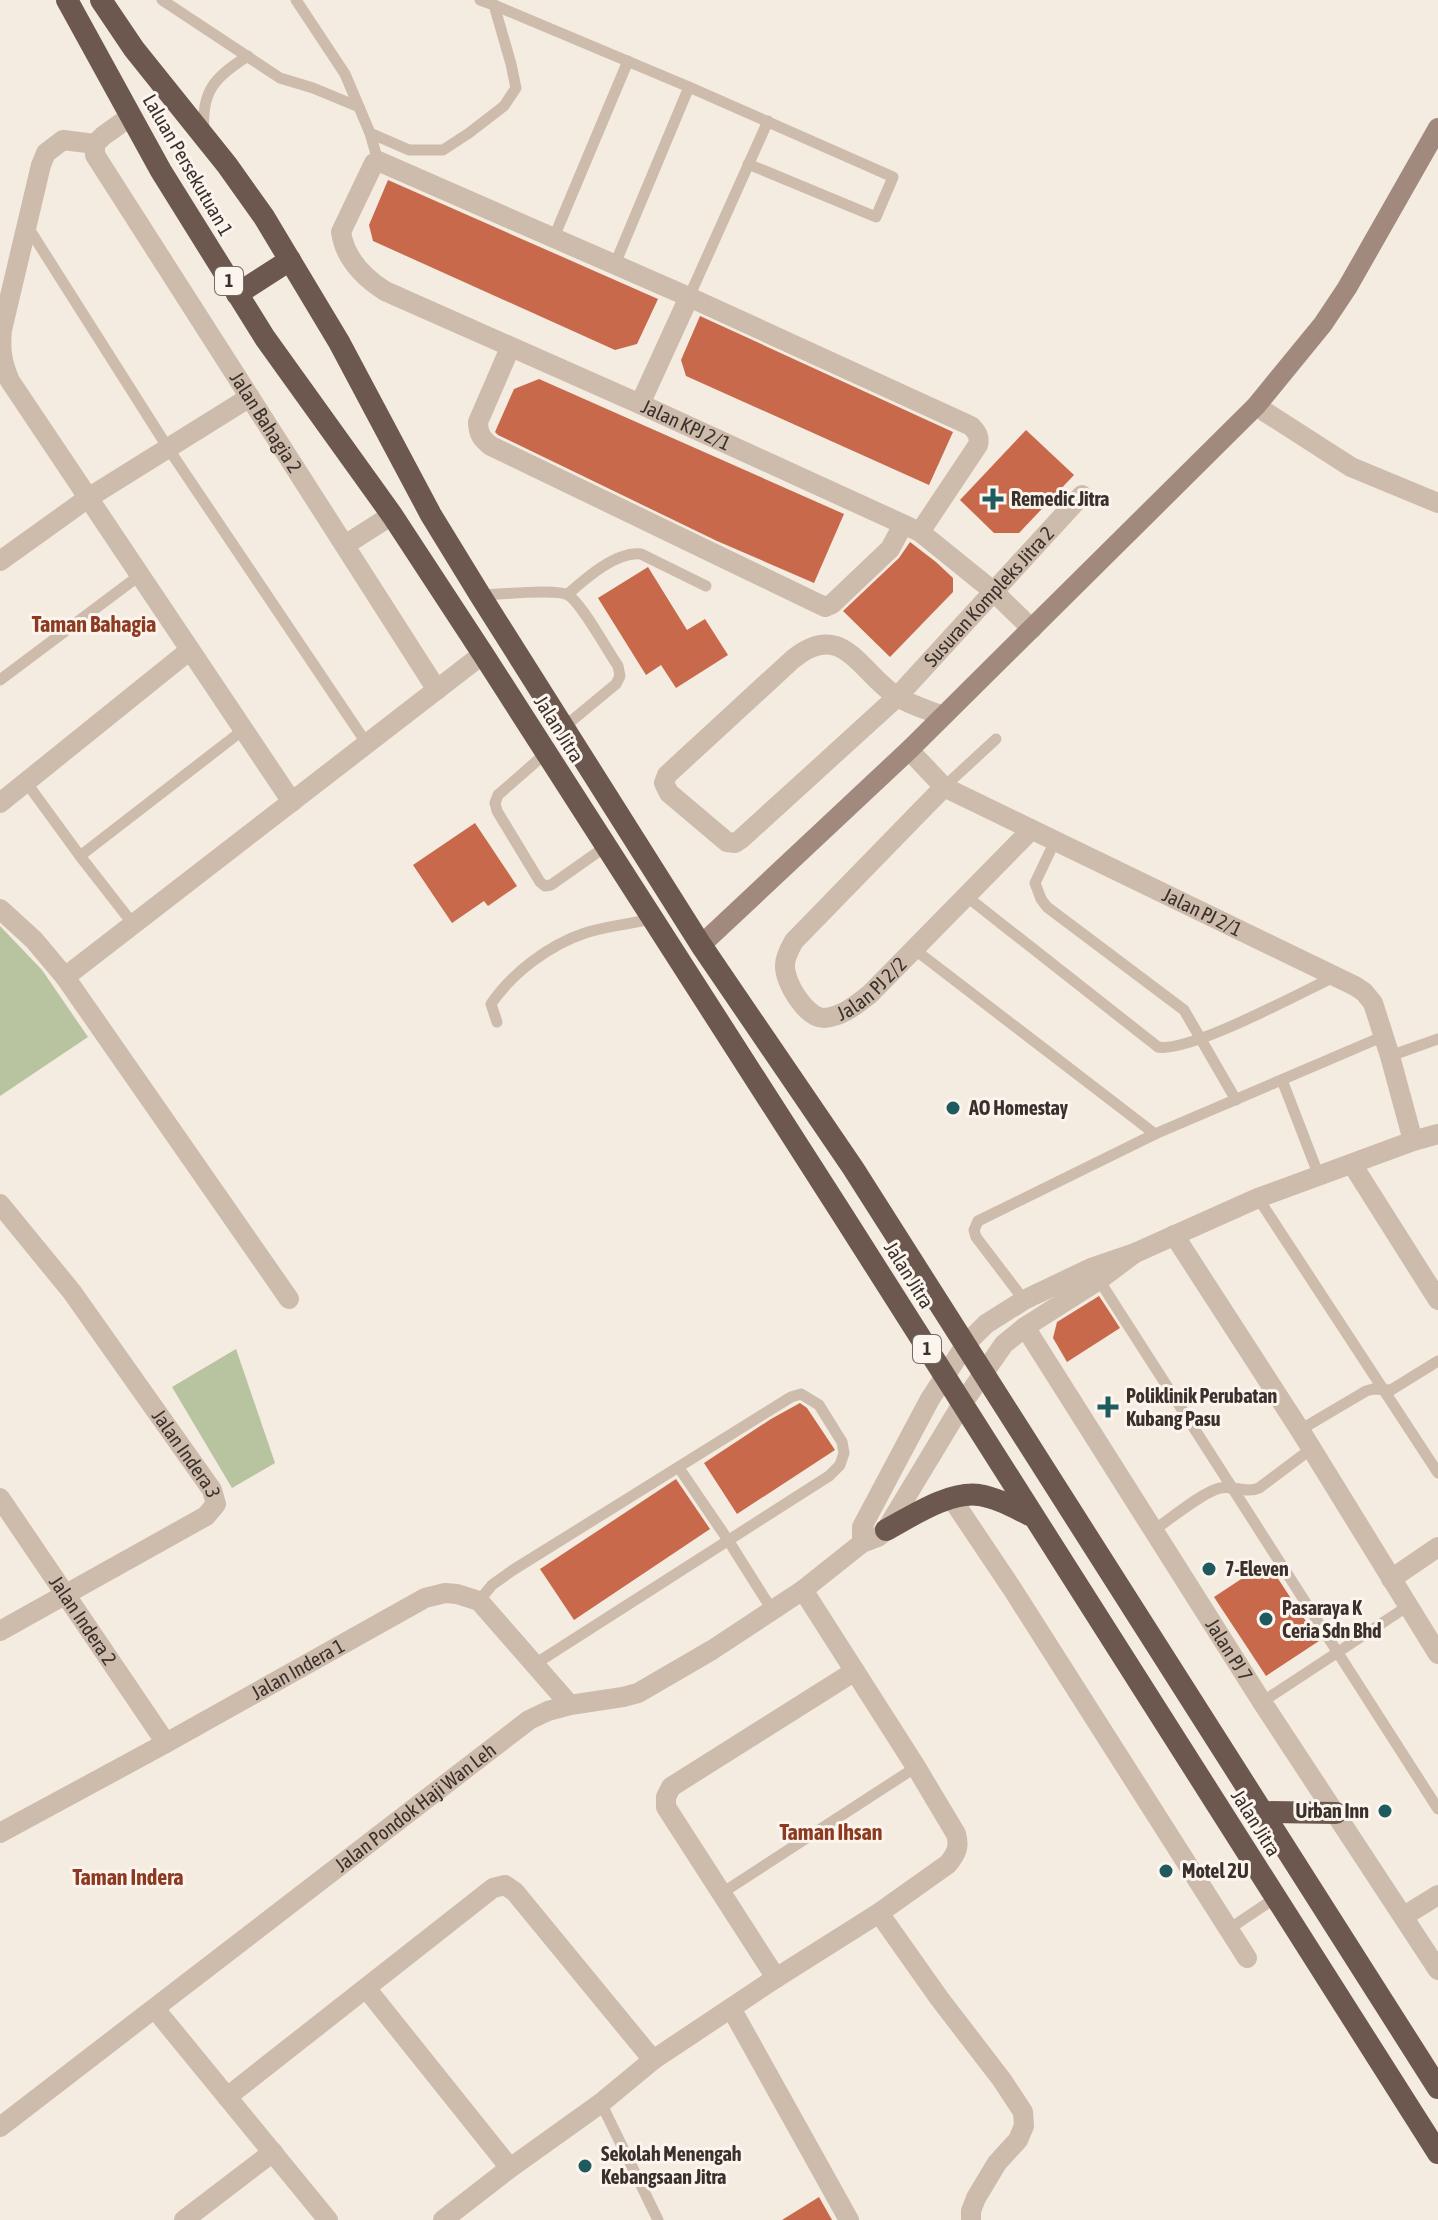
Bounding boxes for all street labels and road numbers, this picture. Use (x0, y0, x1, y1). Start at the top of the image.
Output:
street label: Laluan Persekutuan 1 (139, 90, 238, 240)
road number: 1 (215, 267, 243, 295)
street label: Jalan Bahagia 2 (226, 367, 307, 477)
street label: Jalan KPJ 2/1 (638, 394, 734, 455)
street label: Susuran Kompleks Jitra 2 (919, 522, 1058, 671)
street label: Jalan Jitra (530, 691, 589, 766)
street label: Jalan PJ 2/1 (1159, 883, 1246, 941)
street label: Jalan PJ 2/2 (833, 952, 911, 1025)
street label: Jalan Jitra (880, 1237, 939, 1312)
road number: 1 (913, 1335, 941, 1363)
street label: Jalan Indera 3 (148, 1405, 226, 1500)
street label: Jalan Indera 2 (45, 1571, 122, 1669)
street label: Jalan PJ 7 (1201, 1614, 1258, 1685)
street label: Jalan Indera 1 (247, 1633, 348, 1704)
street label: Jalan Pondok Haji Wan Leh (330, 1738, 500, 1876)
street label: Jalan Jitra (1227, 1785, 1286, 1860)

